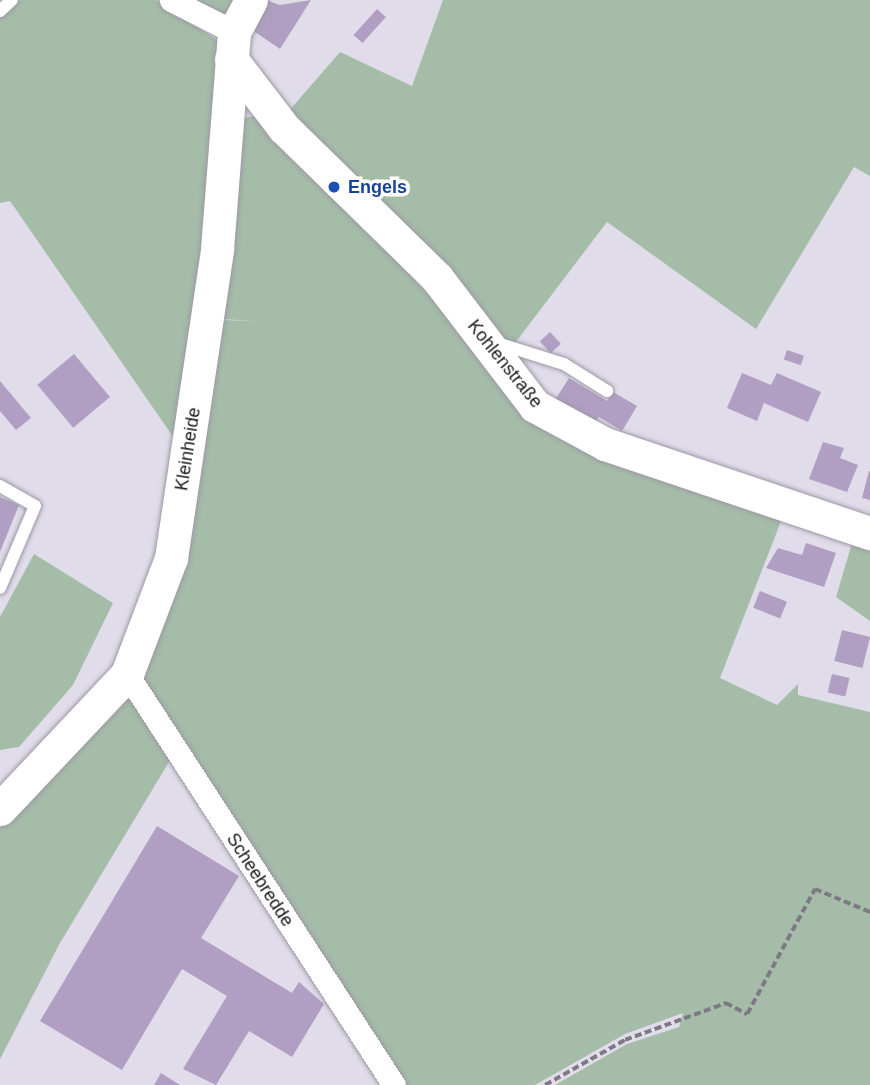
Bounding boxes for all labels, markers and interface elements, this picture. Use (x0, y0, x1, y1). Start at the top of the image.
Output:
place label: Engels (348, 176, 407, 198)
marker: Engels (326, 179, 342, 195)
street label: Kohlenstraße (463, 316, 547, 412)
street label: Kleinheide (171, 406, 205, 492)
street label: Scheebredde (222, 829, 298, 931)

